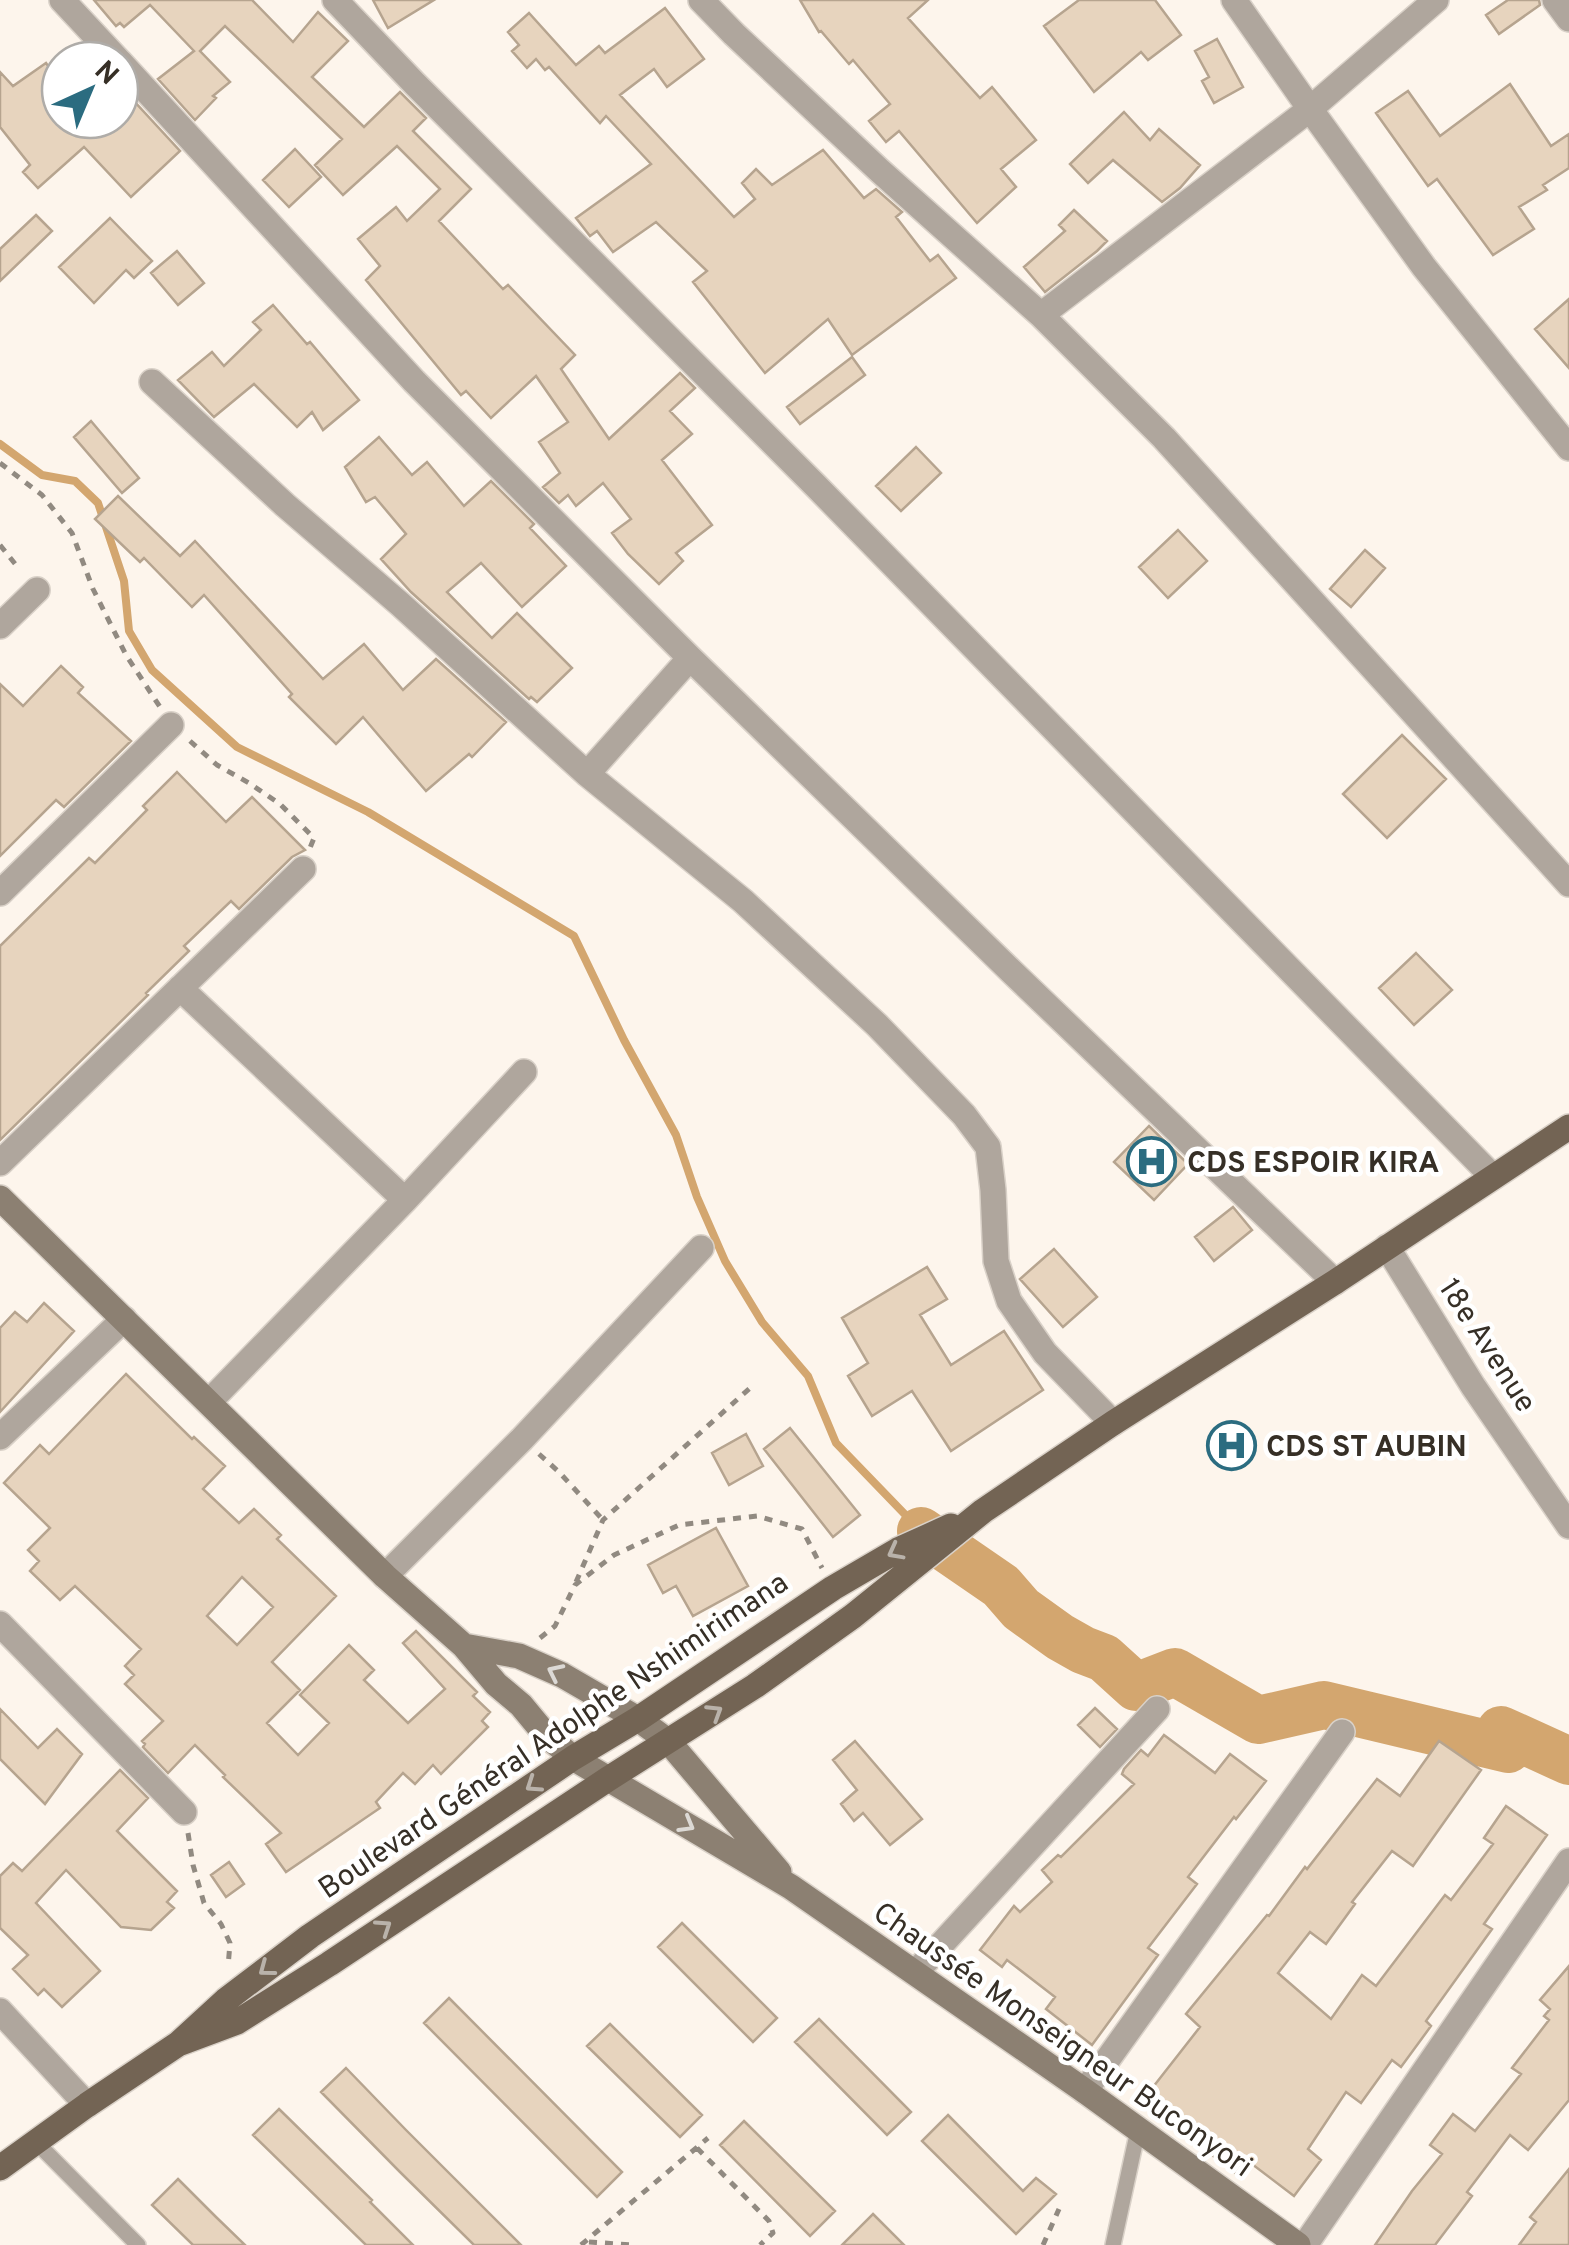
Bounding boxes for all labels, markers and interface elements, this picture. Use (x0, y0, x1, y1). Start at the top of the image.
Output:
north arrow (40, 40, 140, 140)
text: N (86, 54, 125, 94)
hospital icon: CDS ESPOIR KIRA (1126, 1136, 1178, 1188)
place label: CDS ESPOIR KIRA (1187, 1146, 1440, 1183)
street label: 18e Avenue (1429, 1273, 1543, 1420)
hospital icon: CDS ST AUBIN (1205, 1420, 1257, 1472)
place label: CDS ST AUBIN (1266, 1430, 1467, 1467)
one-way arrow (887, 1540, 905, 1559)
street label: Boulevard Général Adolphe Nshimirimana (313, 1566, 796, 1909)
one-way arrow (547, 1665, 565, 1685)
one-way arrow (704, 1705, 722, 1724)
one-way arrow (526, 1773, 545, 1791)
one-way arrow (676, 1813, 694, 1832)
street label: Chaussée Monseigneur Buconyori (865, 1896, 1258, 2187)
one-way arrow (374, 1921, 392, 1940)
one-way arrow (259, 1958, 277, 1975)

